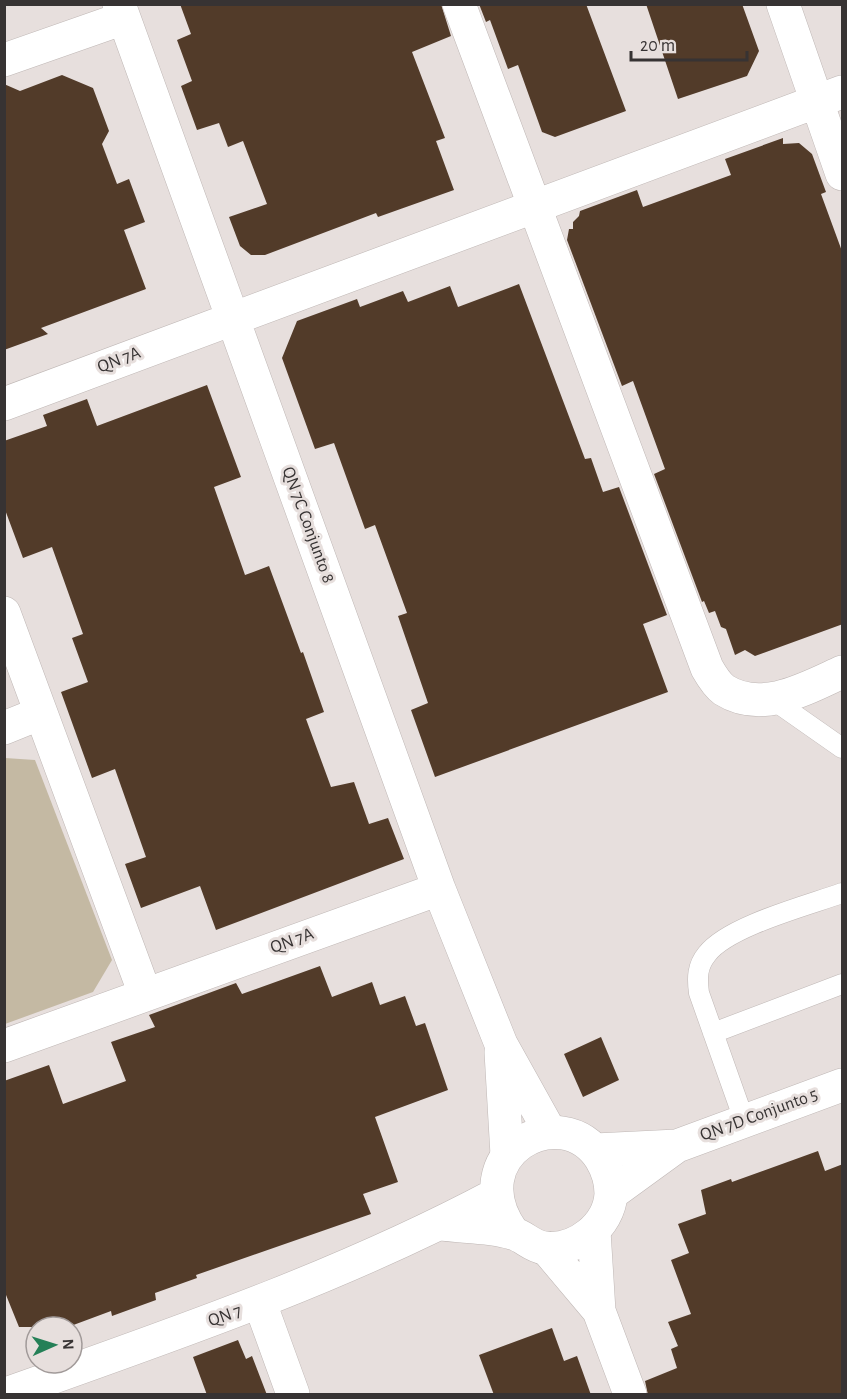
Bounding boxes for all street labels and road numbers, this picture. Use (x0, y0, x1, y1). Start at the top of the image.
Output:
street label: QN 7A (95, 343, 144, 376)
street label: QN 7C Conjunto 8 (279, 464, 337, 586)
street label: QN 7A (268, 925, 317, 957)
street label: QN 7D Conjunto 5 (698, 1085, 820, 1145)
street label: QN 7 (206, 1302, 244, 1330)

